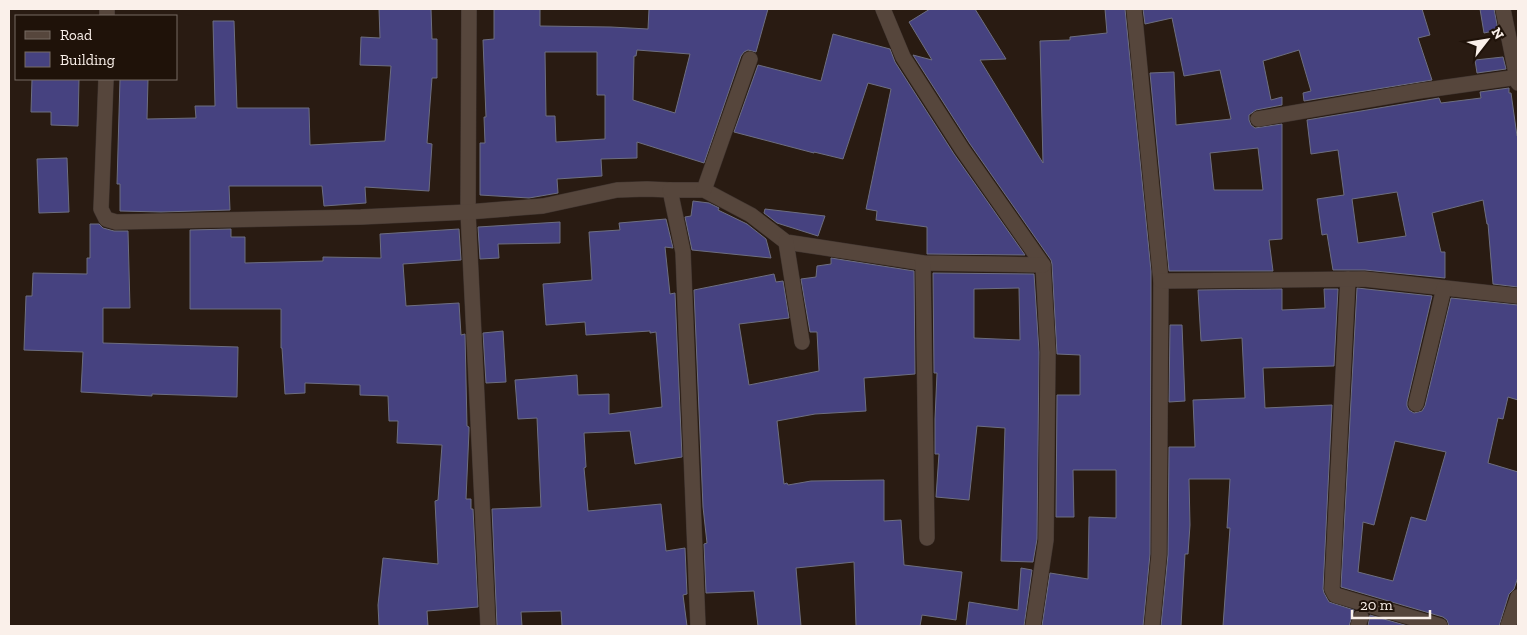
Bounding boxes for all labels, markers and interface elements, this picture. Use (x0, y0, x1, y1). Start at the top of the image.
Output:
legend (15, 15, 178, 80)
north arrow (1462, 15, 1512, 65)
text: N (1488, 25, 1508, 43)
text: Road (60, 26, 93, 44)
text: Building (60, 51, 115, 69)
scale bar (1352, 588, 1430, 620)
text: 20 m (1360, 596, 1393, 614)

